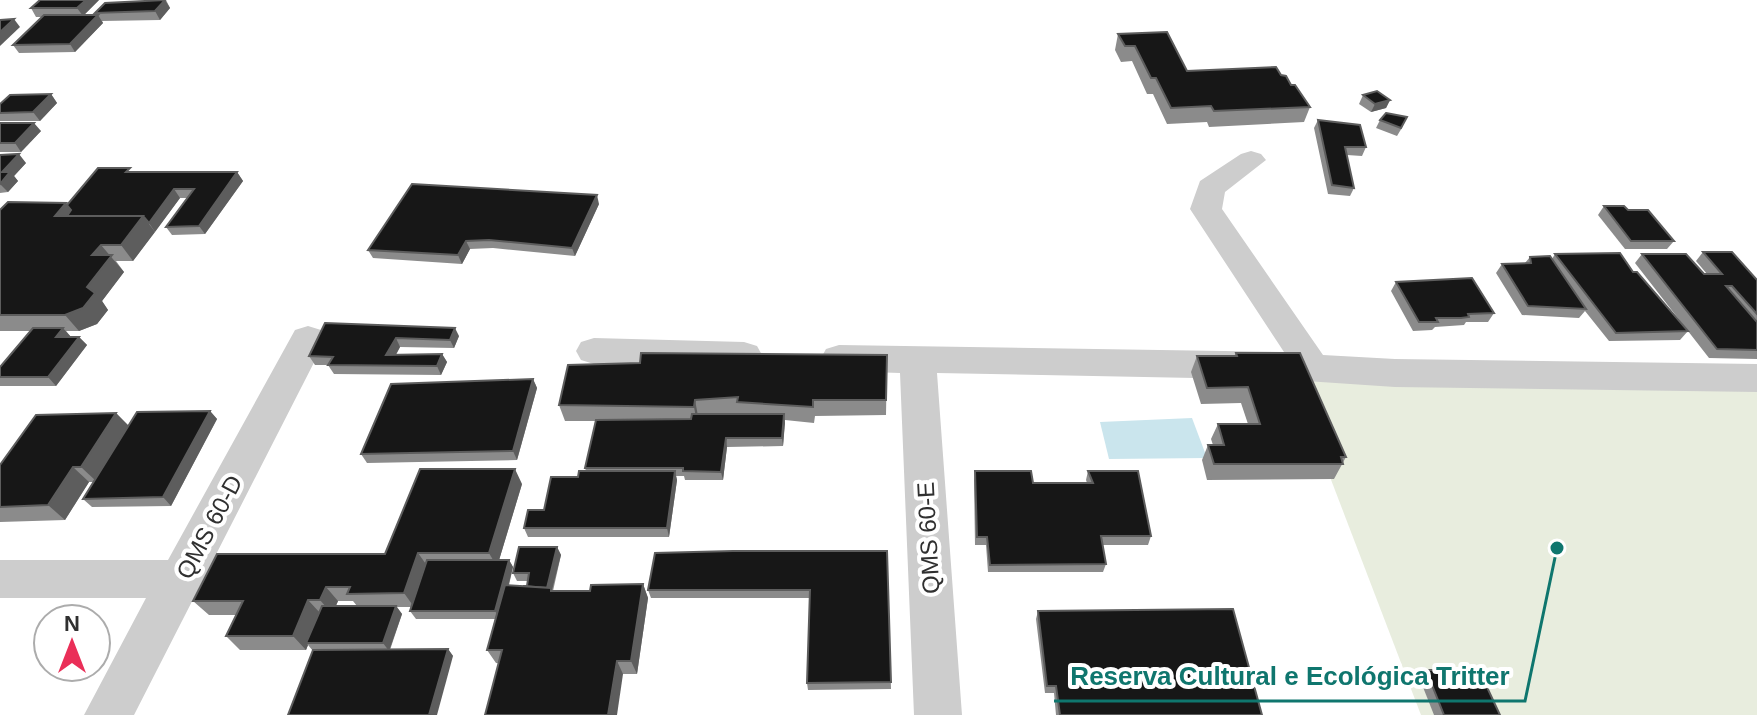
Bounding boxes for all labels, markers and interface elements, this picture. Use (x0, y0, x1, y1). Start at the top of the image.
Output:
street label: QMS 60-D (170, 471, 248, 583)
street label: QMS 60-E (912, 481, 944, 595)
north arrow (32, 603, 112, 683)
text: N (64, 611, 80, 636)
callout: Reserva Cultural e Ecológica Tritter (1054, 651, 1525, 701)
text: Reserva Cultural e Ecológica Tritter (1070, 661, 1510, 691)

